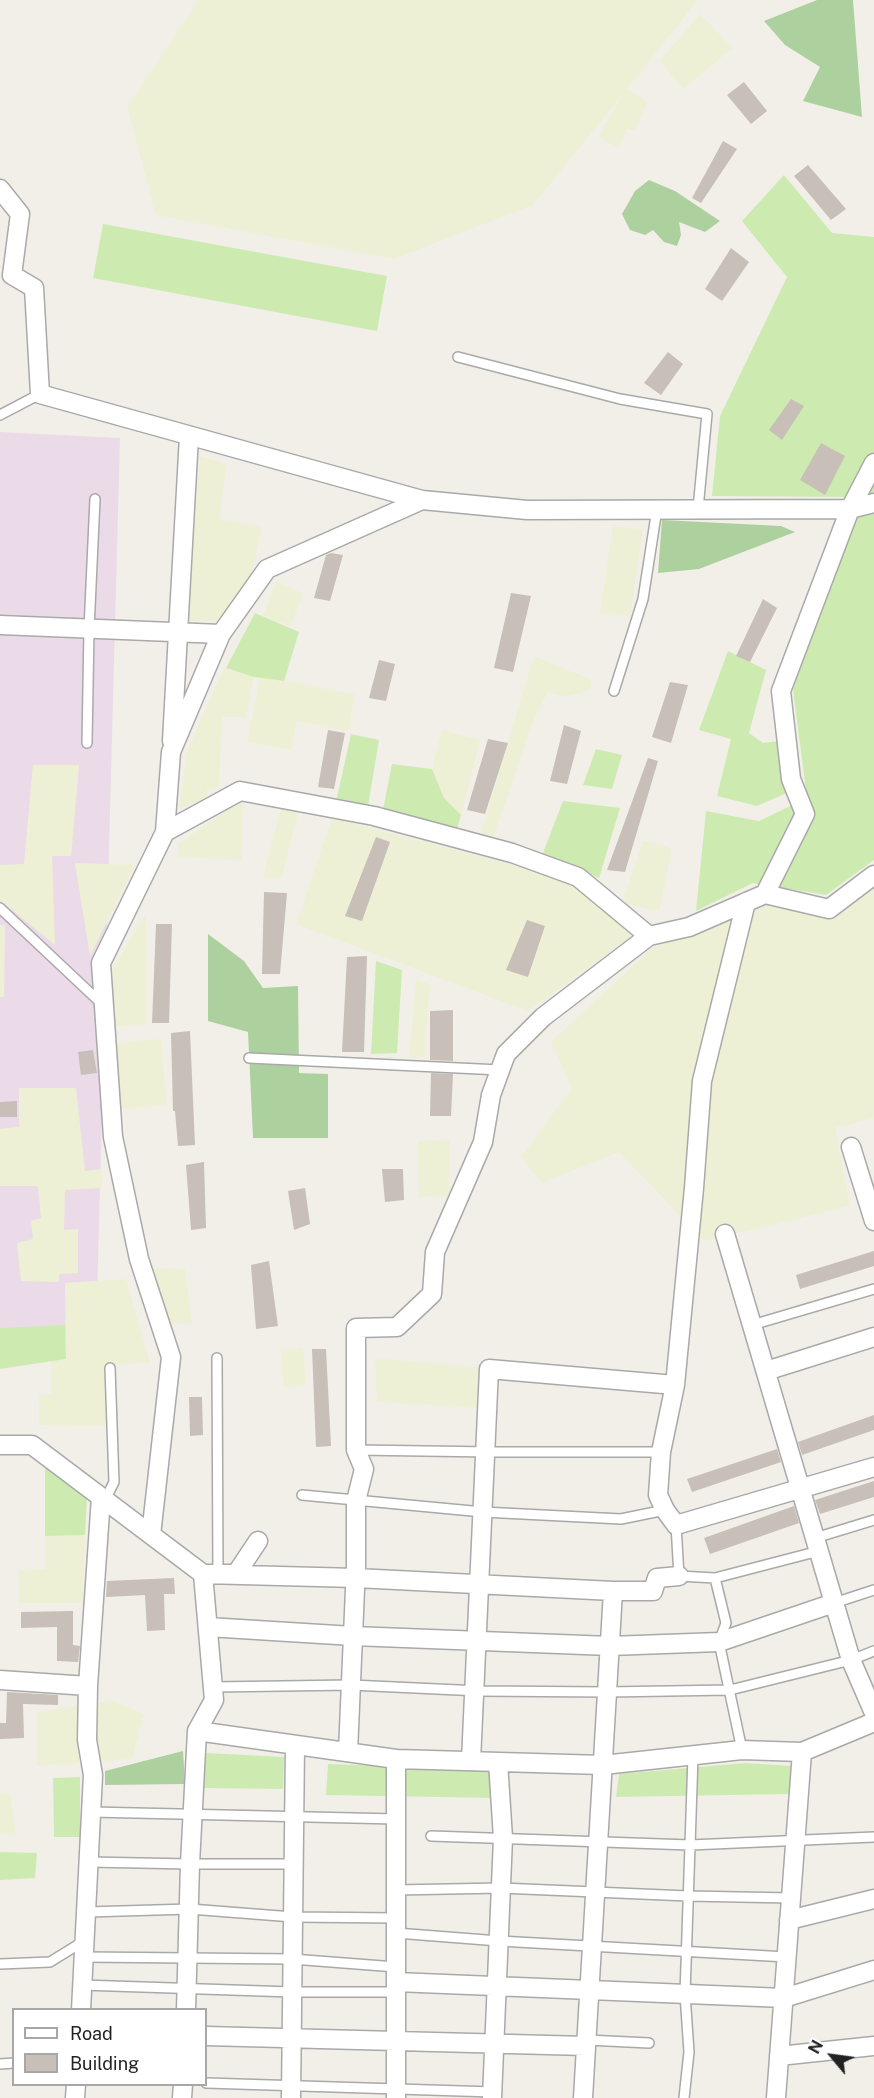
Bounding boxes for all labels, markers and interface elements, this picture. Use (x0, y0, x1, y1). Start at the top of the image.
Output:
legend (12, 2008, 207, 2086)
text: Road (70, 2023, 113, 2044)
north arrow (802, 2026, 862, 2086)
text: N (804, 2037, 827, 2057)
text: Building (70, 2053, 139, 2074)

